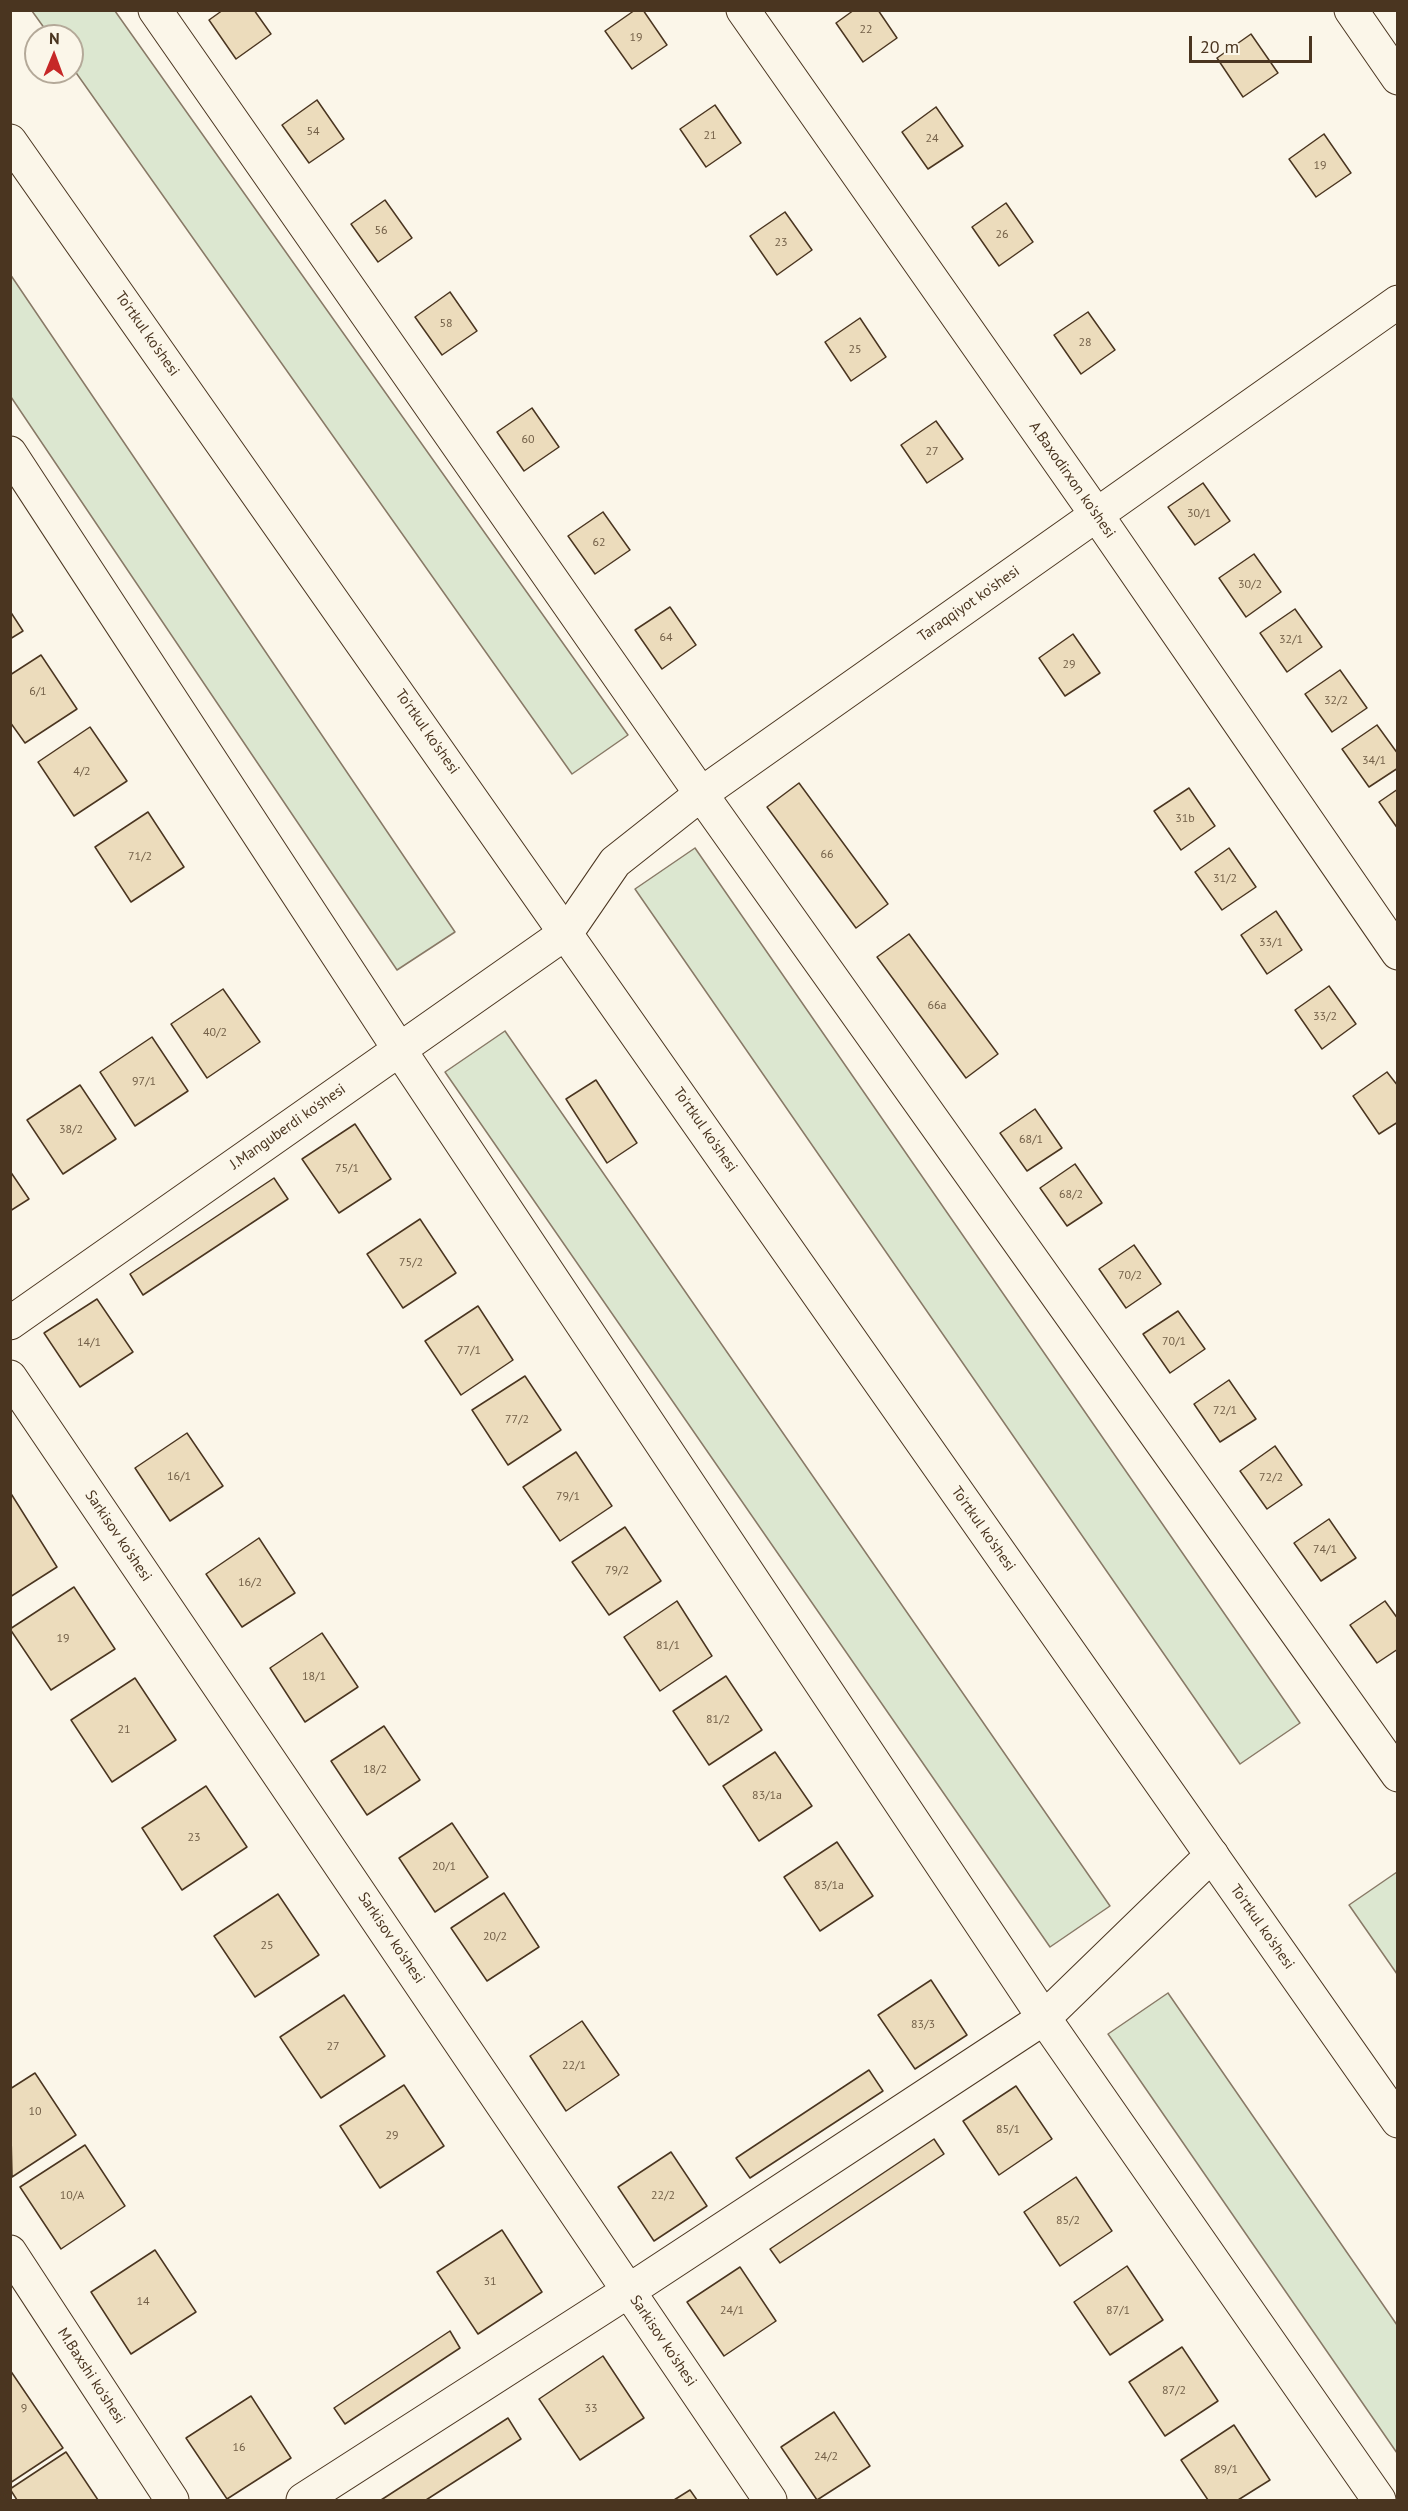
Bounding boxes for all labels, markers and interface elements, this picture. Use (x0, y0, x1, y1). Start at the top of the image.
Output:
house number: 22 (859, 23, 873, 37)
north arrow (24, 24, 84, 84)
scale bar (1192, 24, 1315, 62)
text: N (49, 28, 60, 48)
house number: 19 (629, 31, 643, 45)
text: 20 m (1200, 35, 1239, 58)
house number: 54 (306, 125, 320, 139)
house number: 21 (703, 129, 717, 143)
house number: 24 (925, 132, 939, 146)
house number: 19 (1313, 159, 1327, 173)
house number: 56 (374, 224, 388, 238)
house number: 26 (995, 228, 1009, 242)
house number: 23 (774, 236, 788, 250)
street label: To'rtkul ko'shesi (111, 288, 183, 380)
house number: 58 (439, 317, 453, 331)
house number: 28 (1078, 336, 1092, 350)
house number: 25 (848, 343, 862, 357)
street label: A.Baxodirxon ko'shesi (1025, 418, 1119, 542)
house number: 60 (521, 433, 535, 447)
house number: 27 (925, 445, 939, 459)
house number: 30/1 (1187, 507, 1211, 521)
house number: 62 (592, 536, 606, 550)
street label: Taraqqiyot ko'shesi (915, 562, 1023, 646)
house number: 30/2 (1238, 578, 1262, 592)
house number: 64 (659, 631, 673, 645)
house number: 32/1 (1279, 633, 1303, 647)
house number: 29 (1062, 658, 1076, 672)
house number: 6/1 (29, 685, 47, 699)
street label: To'rtkul ko'shesi (391, 686, 463, 778)
house number: 32/2 (1324, 694, 1348, 708)
house number: 34/1 (1362, 754, 1386, 768)
house number: 4/2 (73, 765, 91, 779)
house number: 31b (1175, 812, 1195, 826)
house number: 66 (820, 848, 834, 862)
house number: 71/2 (128, 850, 152, 864)
house number: 31/2 (1213, 872, 1237, 886)
house number: 33/1 (1259, 936, 1283, 950)
house number: 66a (927, 999, 947, 1013)
house number: 33/2 (1313, 1010, 1337, 1024)
house number: 40/2 (203, 1026, 227, 1040)
house number: 97/1 (132, 1075, 156, 1089)
street label: J.Manguberdi ko'shesi (227, 1080, 349, 1174)
street label: To'rtkul ko'shesi (669, 1084, 741, 1176)
house number: 38/2 (59, 1123, 83, 1137)
house number: 68/1 (1019, 1133, 1043, 1147)
house number: 75/1 (335, 1162, 359, 1176)
house number: 68/2 (1059, 1188, 1083, 1202)
house number: 75/2 (399, 1256, 423, 1270)
house number: 70/2 (1118, 1269, 1142, 1283)
house number: 70/1 (1162, 1335, 1186, 1349)
house number: 14/1 (77, 1336, 101, 1350)
house number: 77/1 (457, 1344, 481, 1358)
house number: 72/1 (1213, 1404, 1237, 1418)
house number: 77/2 (505, 1413, 529, 1427)
house number: 16/1 (167, 1470, 191, 1484)
house number: 72/2 (1259, 1471, 1283, 1485)
street label: To'rtkul ko'shesi (947, 1483, 1019, 1575)
street label: Sarkisov ko'shesi (81, 1487, 155, 1585)
house number: 79/1 (556, 1490, 580, 1504)
house number: 74/1 (1313, 1543, 1337, 1557)
house number: 79/2 (605, 1564, 629, 1578)
house number: 16/2 (238, 1576, 262, 1590)
house number: 19 (56, 1632, 70, 1646)
house number: 81/1 (656, 1639, 680, 1653)
house number: 18/1 (302, 1670, 326, 1684)
house number: 81/2 (706, 1713, 730, 1727)
house number: 21 (117, 1723, 131, 1737)
house number: 18/2 (363, 1763, 387, 1777)
house number: 83/1a (752, 1789, 782, 1803)
house number: 23 (187, 1831, 201, 1845)
house number: 20/1 (432, 1860, 456, 1874)
house number: 83/1a (814, 1879, 844, 1893)
street label: To'rtkul ko'shesi (1226, 1881, 1298, 1973)
street label: Sarkisov ko'shesi (354, 1889, 428, 1987)
house number: 20/2 (483, 1930, 507, 1944)
house number: 25 (260, 1939, 274, 1953)
house number: 83/3 (911, 2018, 935, 2032)
house number: 27 (326, 2040, 340, 2054)
house number: 22/1 (562, 2059, 586, 2073)
house number: 10 (28, 2105, 42, 2119)
house number: 85/1 (996, 2123, 1020, 2137)
house number: 29 (385, 2129, 399, 2143)
house number: 10/A (60, 2189, 84, 2203)
house number: 22/2 (651, 2189, 675, 2203)
house number: 85/2 (1056, 2214, 1080, 2228)
house number: 31 (483, 2275, 497, 2289)
street label: Sarkisov ko'shesi (626, 2292, 700, 2390)
house number: 14 (136, 2295, 150, 2309)
house number: 24/1 (720, 2304, 744, 2318)
house number: 87/1 (1106, 2304, 1130, 2318)
street label: M.Baxshi ko'shesi (53, 2325, 129, 2427)
house number: 87/2 (1162, 2384, 1186, 2398)
house number: 9 (21, 2402, 27, 2416)
house number: 33 (584, 2402, 598, 2416)
house number: 16 (232, 2441, 246, 2455)
house number: 24/2 (814, 2450, 838, 2464)
house number: 89/1 (1214, 2463, 1238, 2477)

